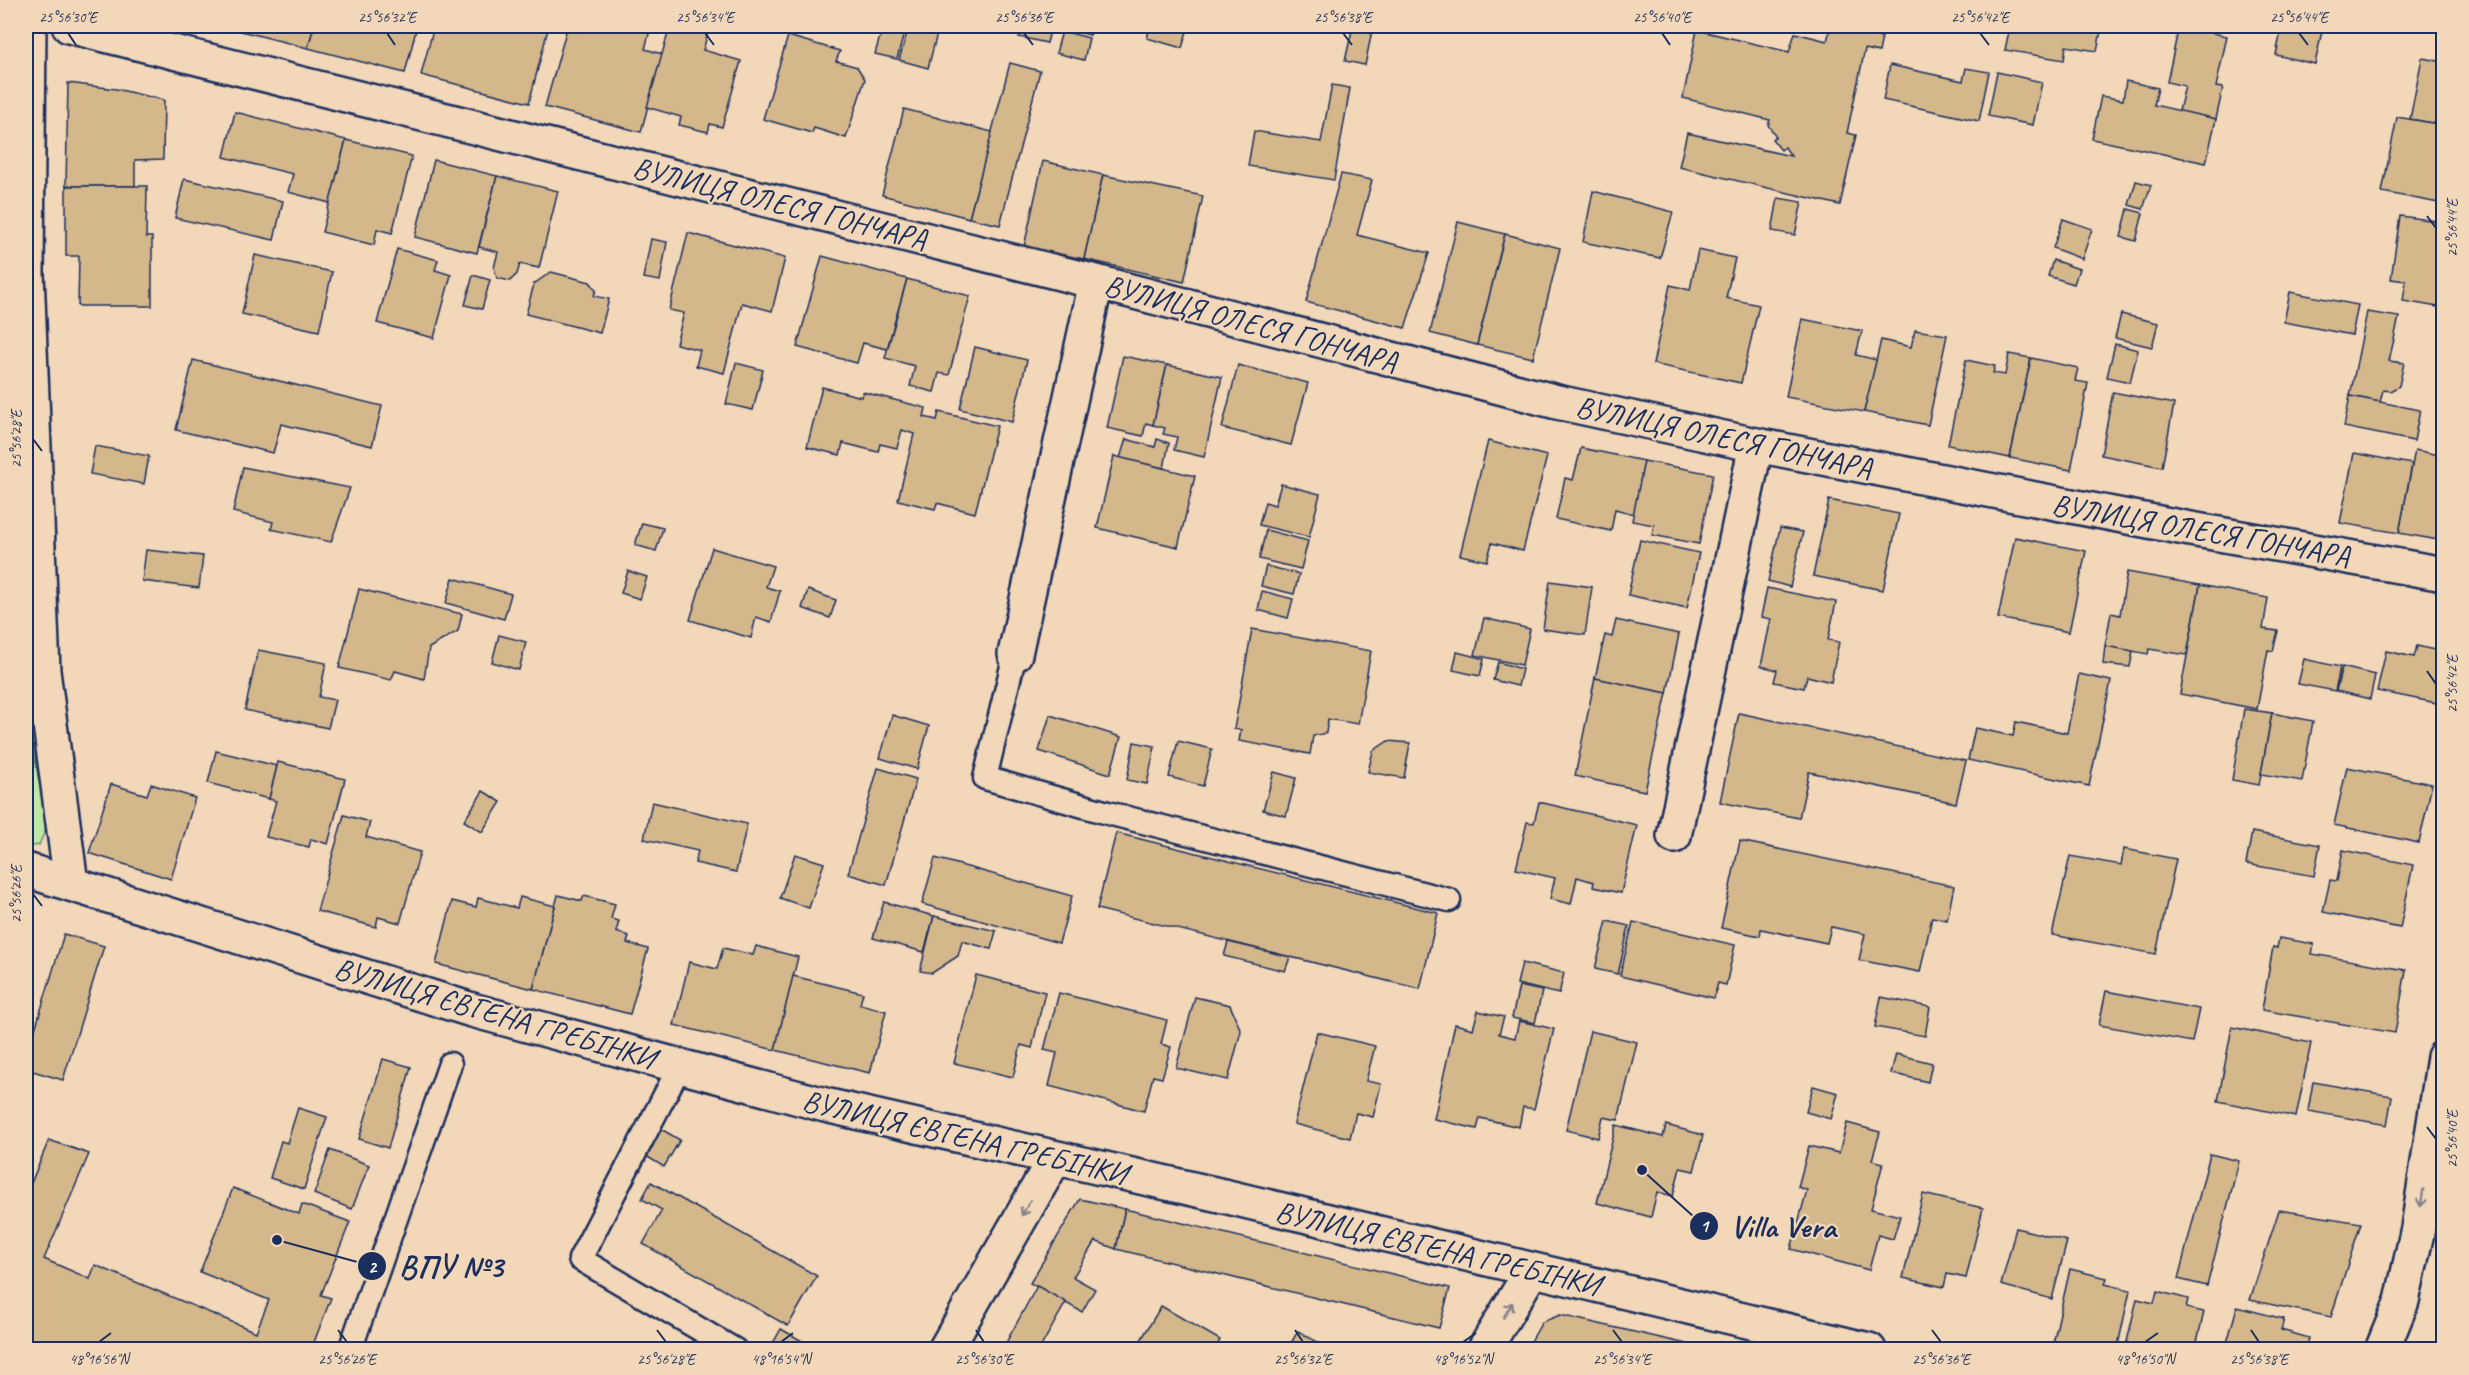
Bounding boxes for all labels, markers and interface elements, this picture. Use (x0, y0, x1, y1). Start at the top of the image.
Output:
text: 25°56'30"E (39, 8, 99, 27)
text: 25°56'32"E (358, 8, 418, 27)
text: 25°56'34"E (676, 8, 736, 27)
text: 25°56'36"E (995, 8, 1055, 27)
text: 25°56'38"E (1314, 8, 1374, 27)
text: 25°56'40"E (1633, 8, 1693, 27)
text: 25°56'42"E (1951, 8, 2011, 27)
text: 25°56'44"E (2270, 8, 2330, 27)
street label: ВУЛИЦЯ ОЛЕСЯ ГОНЧАРА (629, 148, 932, 258)
text: 25°56'44"E (2443, 197, 2462, 257)
street label: ВУЛИЦЯ ОЛЕСЯ ГОНЧАРА (1100, 266, 1402, 381)
street label: ВУЛИЦЯ ОЛЕСЯ ГОНЧАРА (1573, 387, 1876, 487)
text: 25°56'28"E (7, 408, 26, 468)
street label: ВУЛИЦЯ ОЛЕСЯ ГОНЧАРА (2049, 485, 2354, 575)
text: 25°56'42"E (2443, 653, 2462, 713)
text: 25°56'26"E (7, 863, 26, 923)
street label: ВУЛИЦЯ ЄВГЕНА ГРЕБІНКИ (330, 949, 665, 1078)
street label: ВУЛИЦЯ ЄВГЕНА ГРЕБІНКИ (799, 1081, 1136, 1194)
text: 25°56'40"E (2443, 1108, 2462, 1168)
one-way arrow (2417, 1187, 2428, 1207)
street label: ВУЛИЦЯ ЄВГЕНА ГРЕБІНКИ (1272, 1192, 1609, 1305)
one-way arrow (1020, 1199, 1032, 1216)
callout: Villa Vera (1689, 1201, 1847, 1251)
text: Villa Vera (1730, 1206, 1838, 1247)
text: 1 (1700, 1215, 1710, 1237)
callout: ВПУ №3 (357, 1241, 515, 1291)
text: ВПУ №3 (399, 1246, 506, 1287)
text: 2 (368, 1256, 378, 1278)
one-way arrow (1502, 1302, 1514, 1319)
text: 48°16'56"N (69, 1350, 132, 1369)
text: 25°56'26"E (318, 1350, 378, 1369)
text: 25°56'28"E (637, 1350, 697, 1369)
text: 48°16'54"N (751, 1350, 814, 1369)
text: 25°56'30"E (955, 1350, 1015, 1369)
text: 25°56'32"E (1274, 1350, 1334, 1369)
text: 48°16'52"N (1433, 1350, 1496, 1369)
text: 25°56'34"E (1593, 1350, 1653, 1369)
text: 25°56'36"E (1912, 1350, 1972, 1369)
text: 48°16'50"N (2115, 1350, 2178, 1369)
text: 25°56'38"E (2230, 1350, 2290, 1369)

